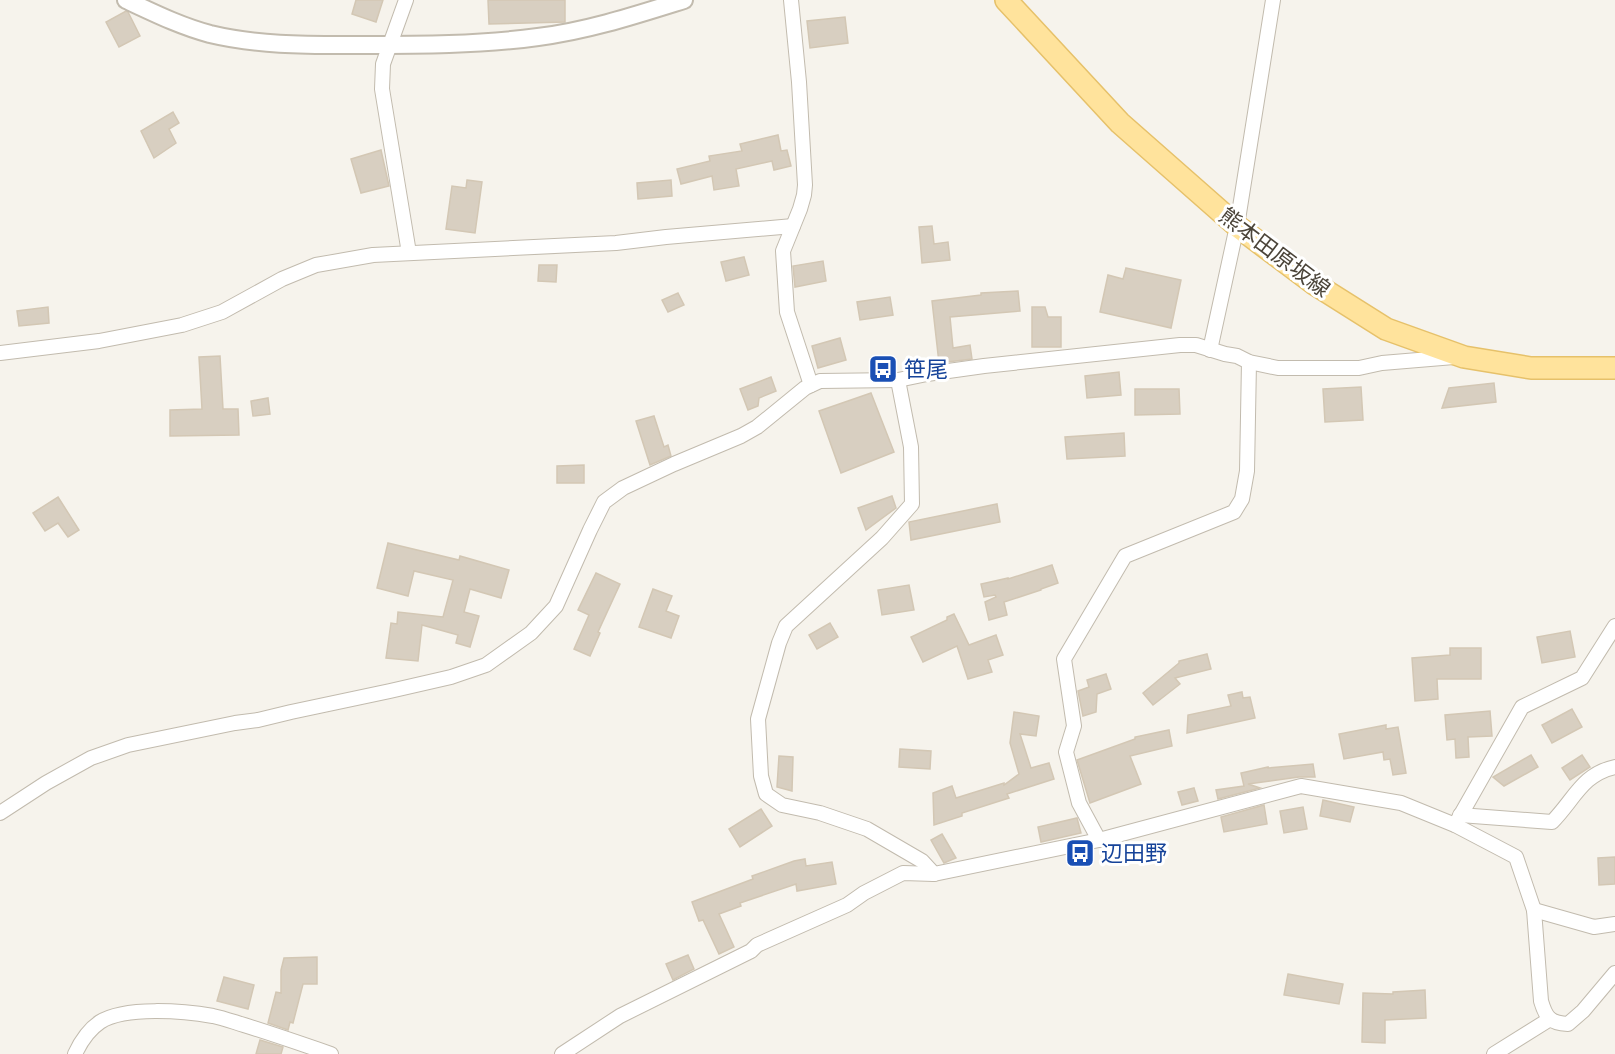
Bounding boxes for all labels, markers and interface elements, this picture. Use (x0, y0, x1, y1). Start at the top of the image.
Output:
street label: 熊本田原坂線 (1214, 203, 1335, 303)
bus stop icon: 笹尾 (867, 353, 899, 385)
place label: 笹尾 (904, 357, 948, 383)
bus stop icon: 辺田野 (1064, 837, 1096, 869)
place label: 辺田野 (1101, 841, 1167, 867)

